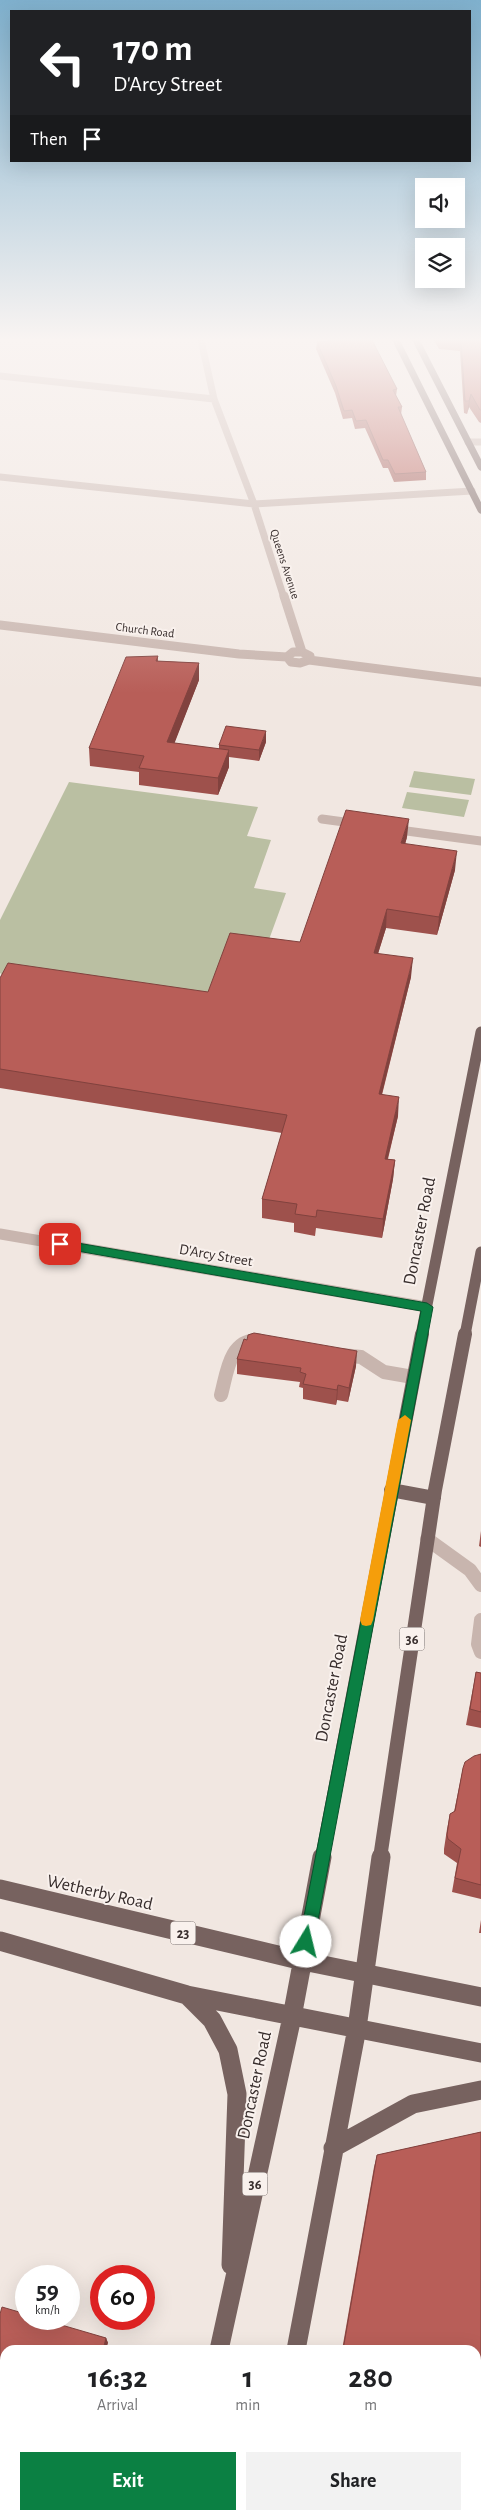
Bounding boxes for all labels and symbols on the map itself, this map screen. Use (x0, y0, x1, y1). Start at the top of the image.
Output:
street label: Queens Avenue (267, 528, 302, 601)
street label: Church Road (115, 620, 175, 640)
street label: Doncaster Road (401, 1176, 439, 1287)
pin (39, 1223, 81, 1265)
street label: D'Arcy Street (178, 1242, 254, 1269)
road number: 36 (400, 1628, 424, 1650)
street label: Doncaster Road (313, 1633, 351, 1744)
street label: Wetherby Road (45, 1872, 155, 1914)
position arrow (279, 1915, 331, 1967)
road number: 23 (170, 1922, 196, 1945)
street label: Doncaster Road (235, 2030, 275, 2141)
road number: 36 (242, 2172, 268, 2196)
speed limit sign: 60 (90, 2265, 155, 2330)

